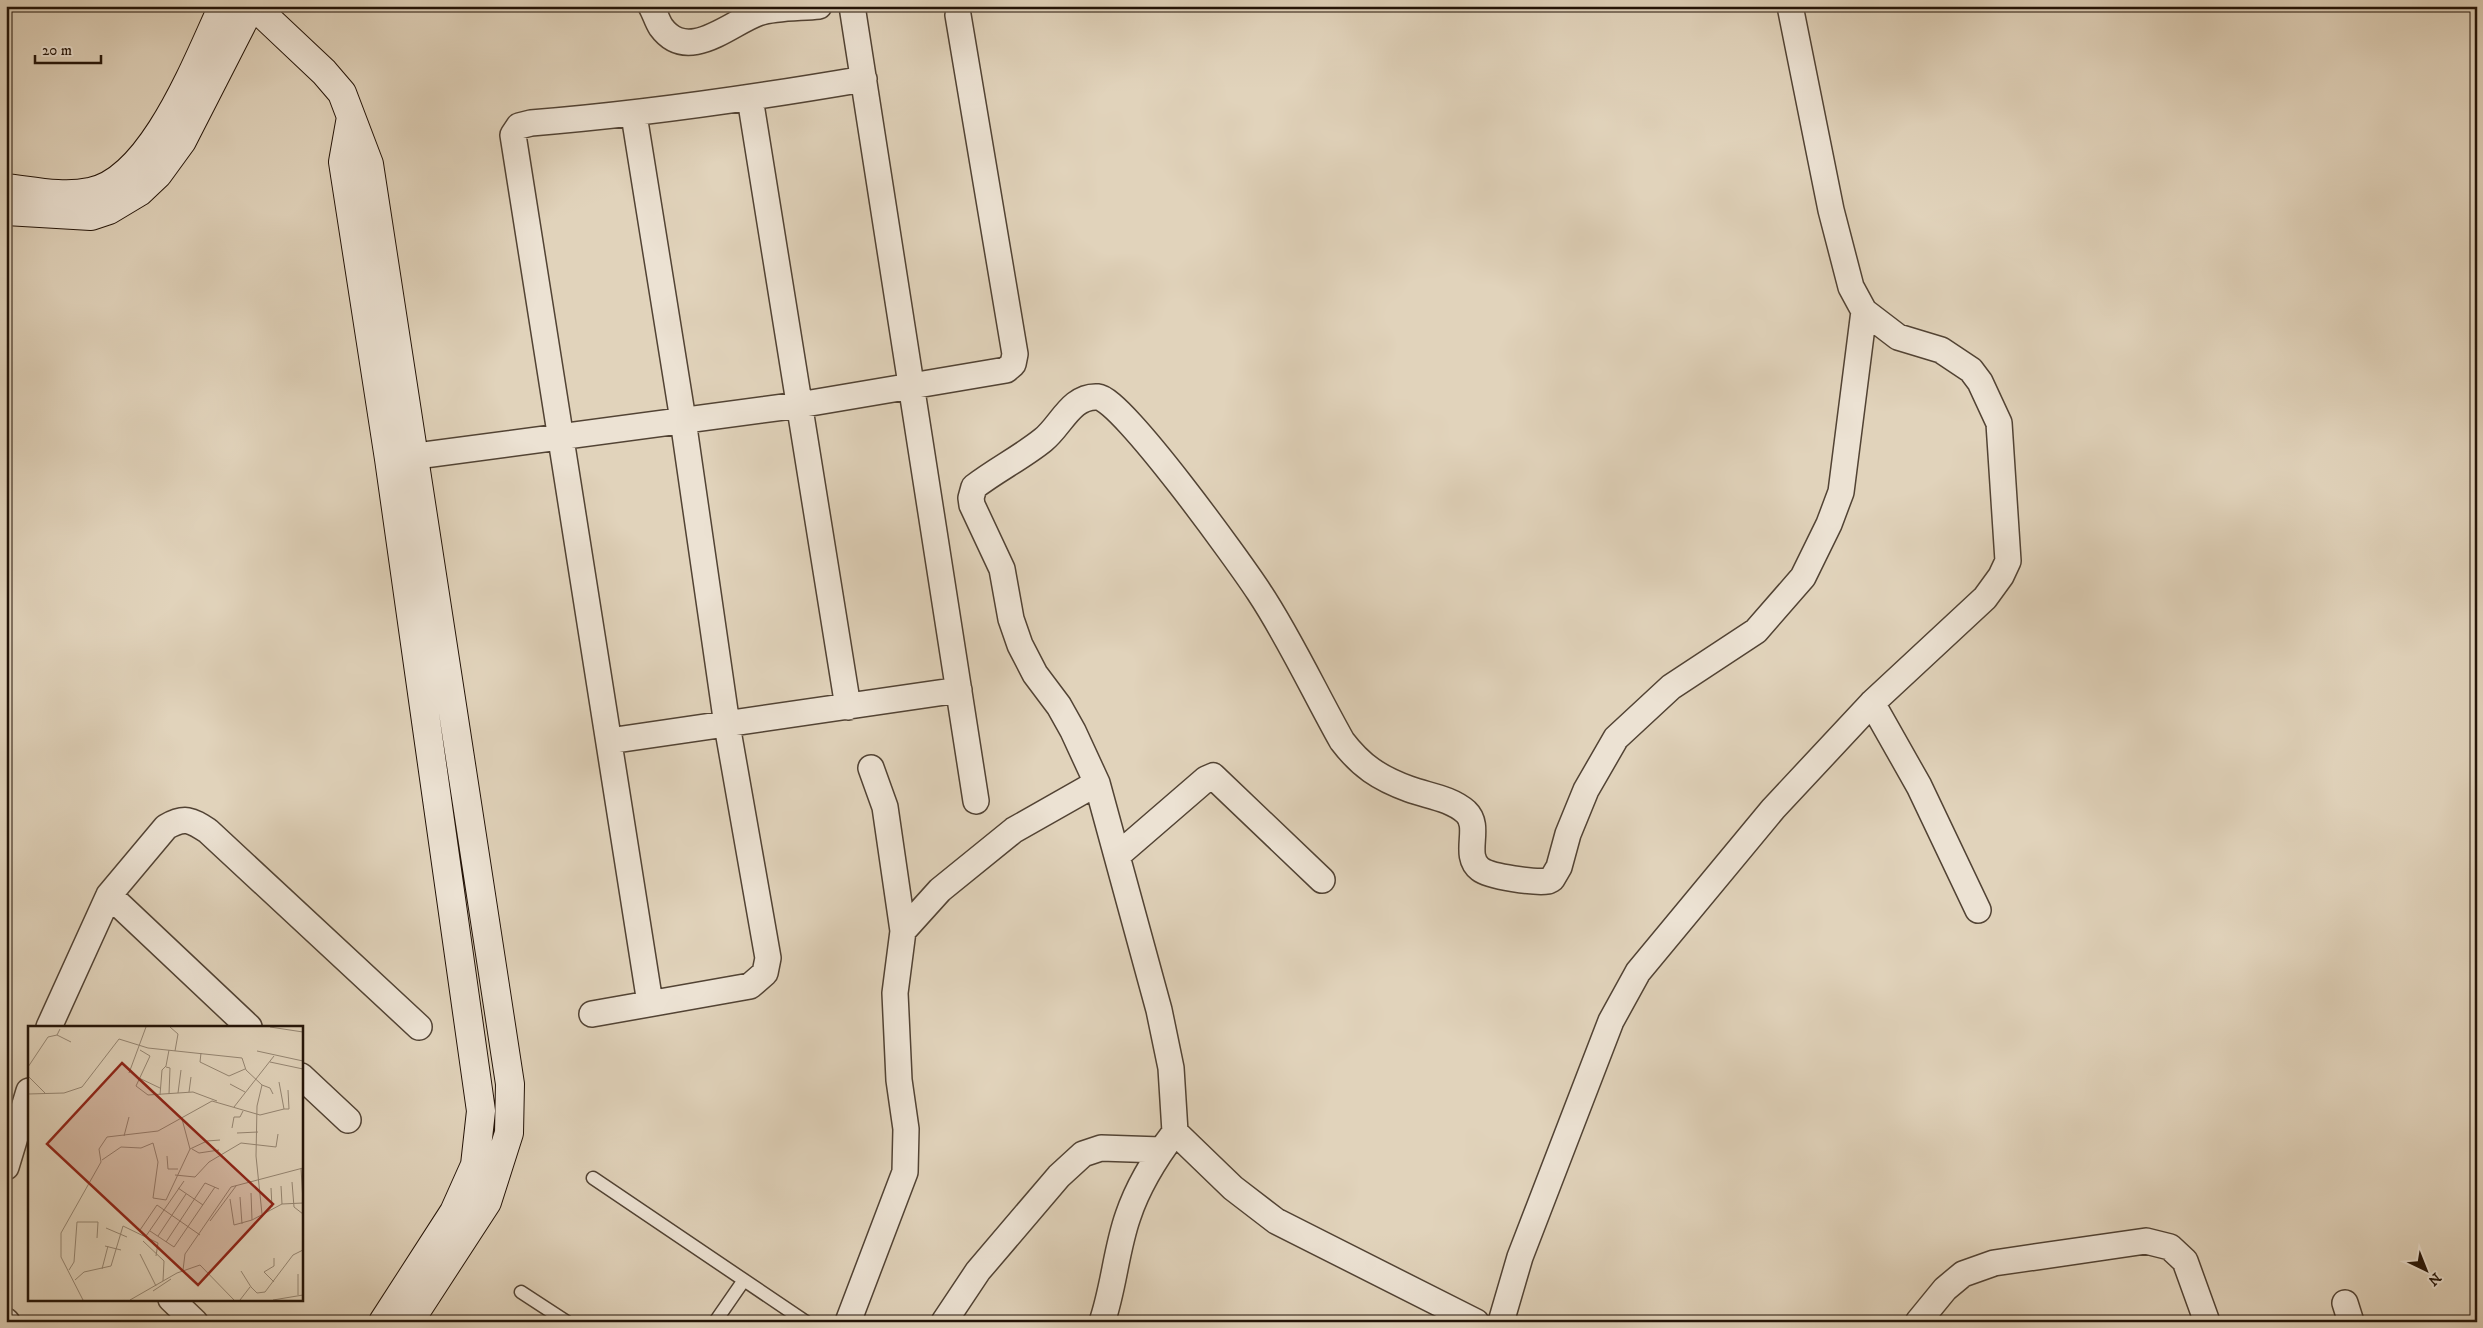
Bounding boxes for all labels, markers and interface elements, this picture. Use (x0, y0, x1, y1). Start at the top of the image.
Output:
scale bar (35, 32, 101, 64)
text: 20 m (42, 41, 72, 60)
inset map (28, 1026, 302, 1300)
north arrow (2400, 1246, 2450, 1296)
text: N (2423, 1268, 2445, 1290)

